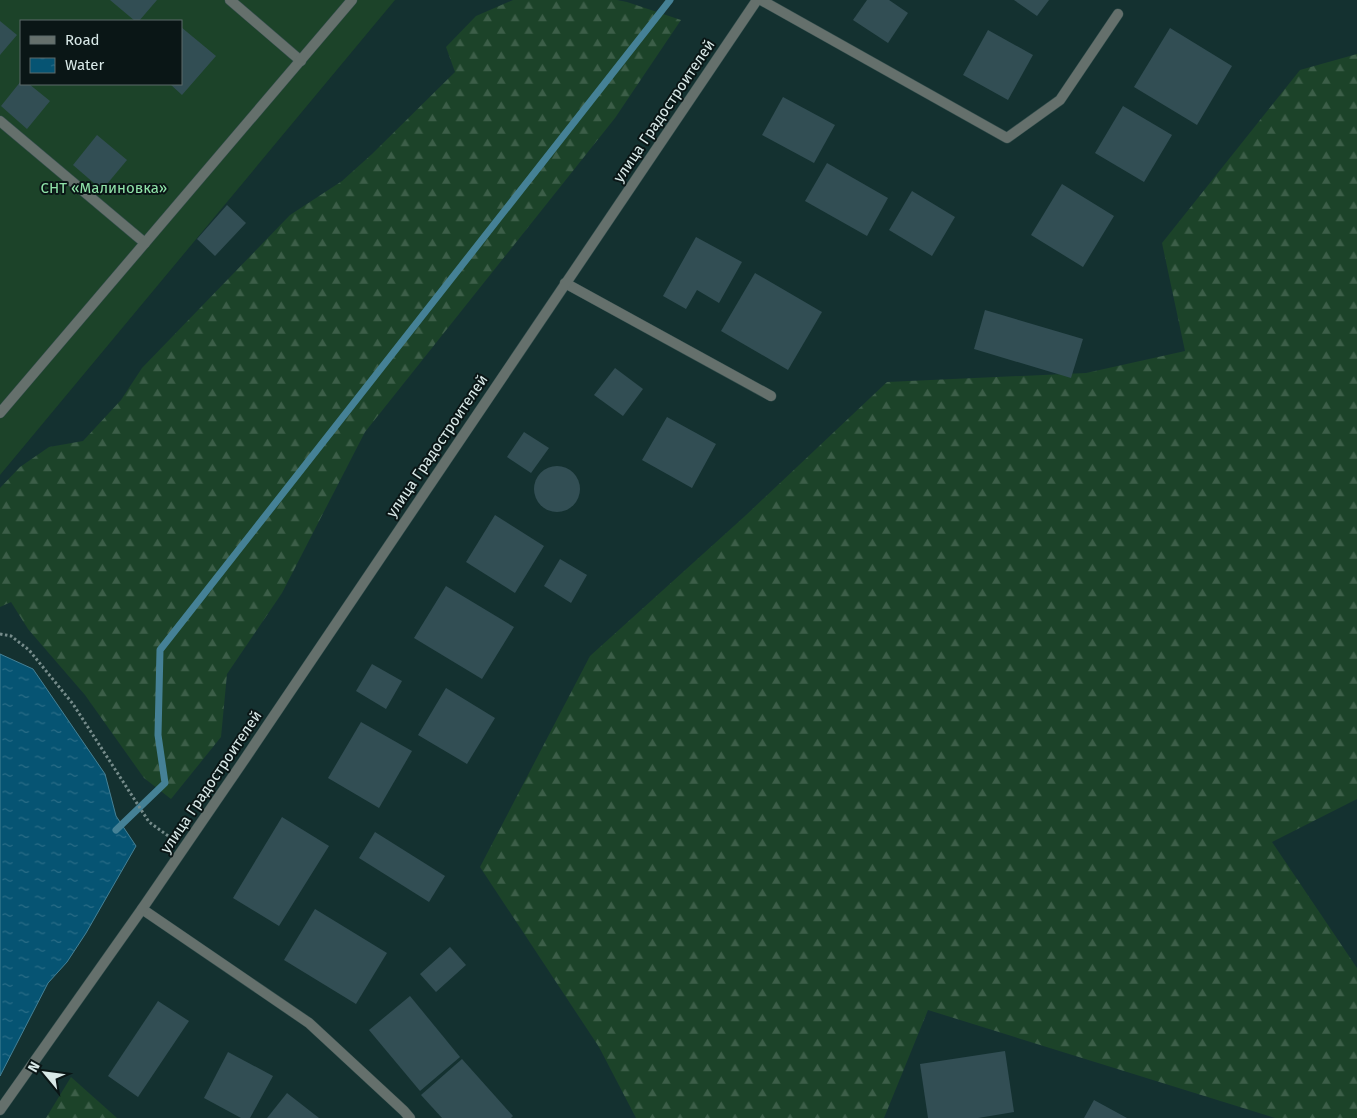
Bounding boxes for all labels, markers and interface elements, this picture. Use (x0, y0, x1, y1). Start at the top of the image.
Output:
legend (20, 20, 182, 85)
text: Road (65, 31, 100, 49)
street label: улица Градостроителей (609, 36, 719, 186)
text: Water (65, 56, 104, 74)
park label: СНТ «Малиновка» (41, 179, 167, 197)
street label: улица Градостроителей (382, 371, 492, 521)
street label: улица Градостроителей (156, 707, 266, 857)
north arrow (20, 1048, 70, 1098)
text: N (24, 1059, 44, 1075)

